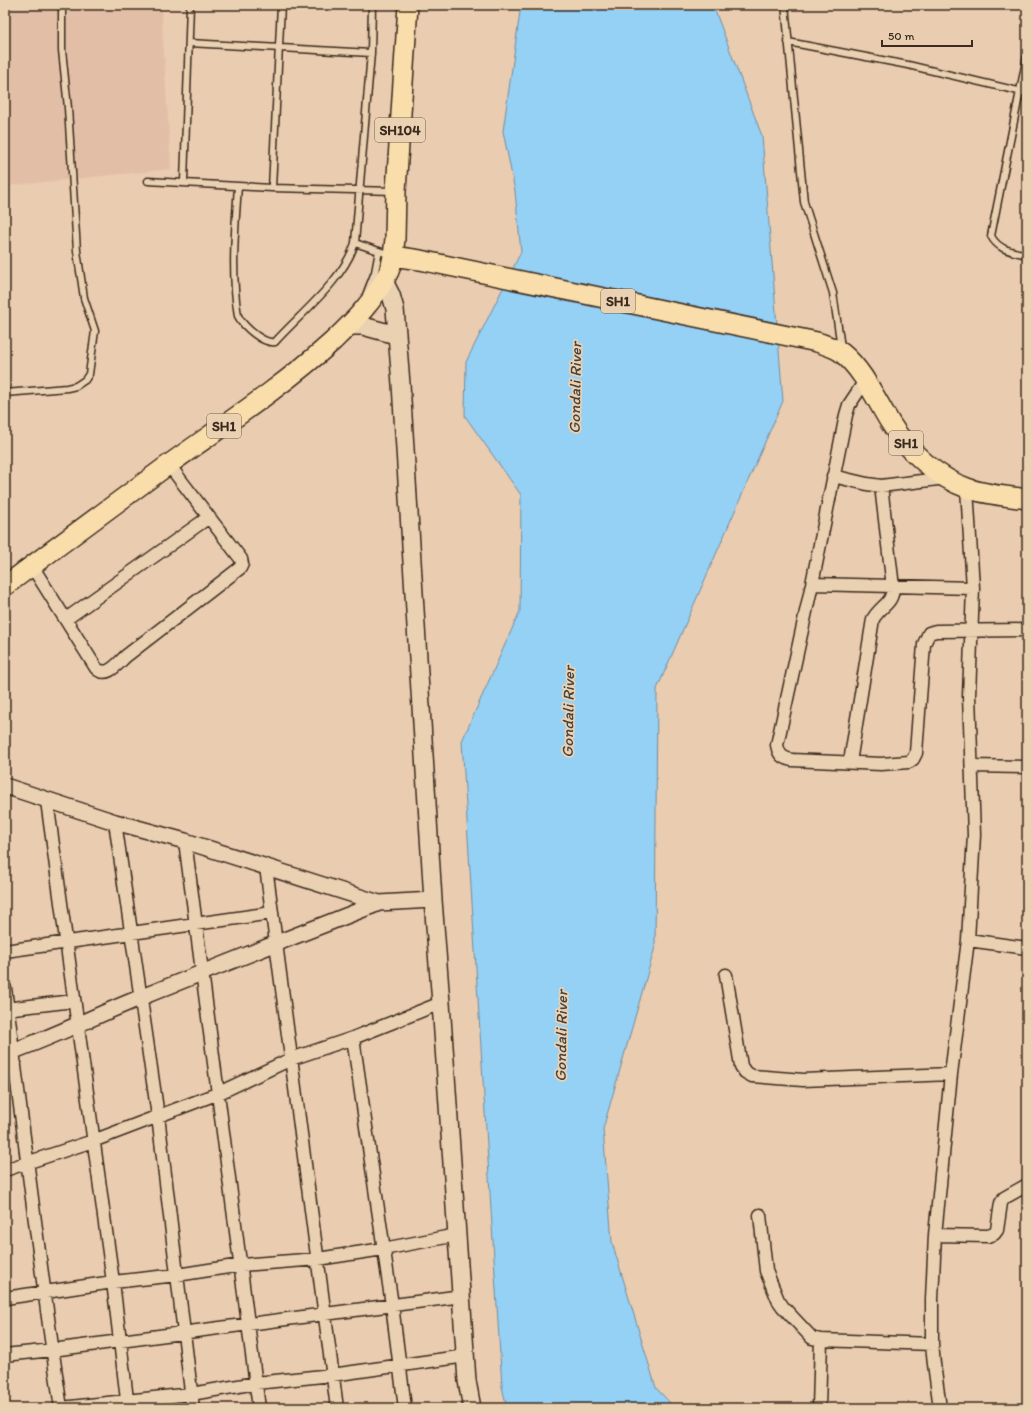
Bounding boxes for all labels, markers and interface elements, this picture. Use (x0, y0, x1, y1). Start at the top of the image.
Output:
scale bar (882, 22, 972, 48)
text: 50 m (888, 29, 914, 43)
road number: SH104 (375, 118, 425, 142)
road number: SH1 (601, 289, 635, 313)
water label: Gondali River (565, 340, 585, 434)
road number: SH1 (207, 414, 241, 438)
road number: SH1 (889, 431, 923, 455)
water label: Gondali River (558, 664, 578, 758)
water label: Gondali River (551, 988, 571, 1082)

